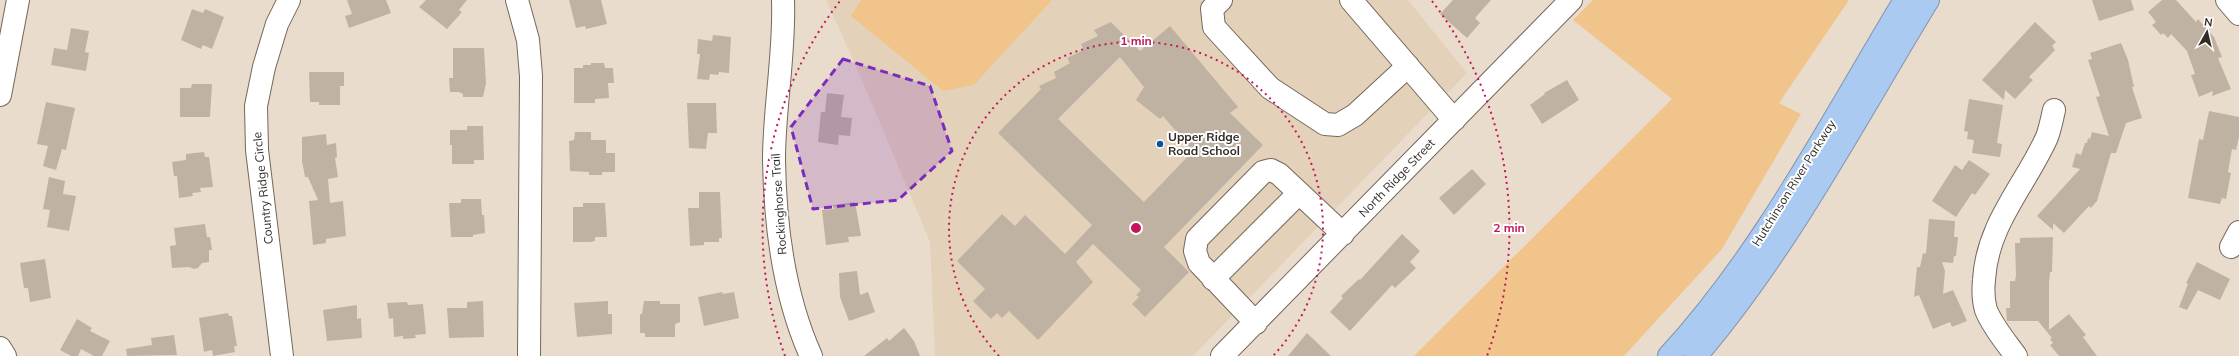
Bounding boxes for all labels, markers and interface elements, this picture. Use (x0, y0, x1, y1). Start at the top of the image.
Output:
north arrow (2187, 12, 2227, 52)
text: N (2203, 15, 2213, 30)
text: 1 min (1120, 33, 1152, 48)
street label: Hutchinson River Parkway (1748, 116, 1839, 249)
place label: Upper Ridge Road School (1168, 129, 1240, 158)
street label: Country Ridge Circle (249, 131, 276, 245)
street label: North Ridge Street (1355, 135, 1438, 220)
marker: Upper Ridge Road School (1155, 139, 1165, 149)
street label: Rockinghorse Trail (767, 153, 790, 255)
text: 2 min (1493, 220, 1525, 235)
centre of rings (1129, 221, 1143, 235)

